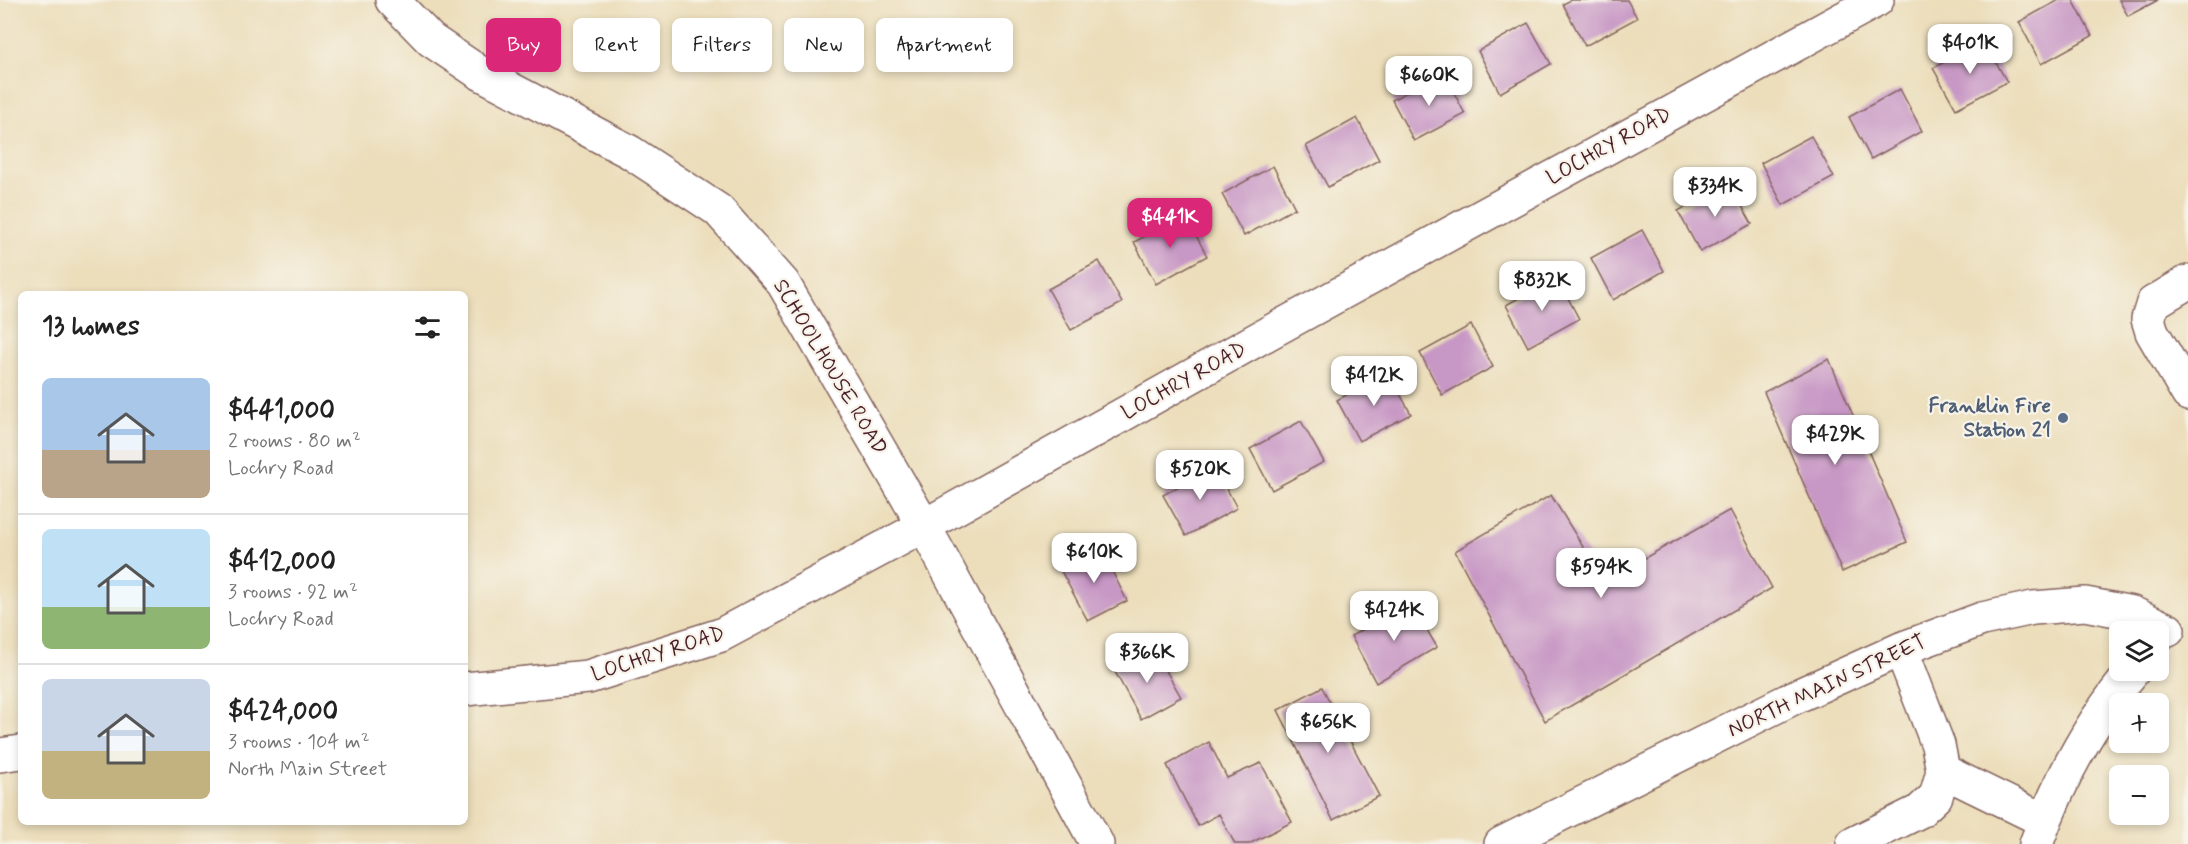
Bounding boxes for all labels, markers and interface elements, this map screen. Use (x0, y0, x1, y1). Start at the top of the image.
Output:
chip: Buy (486, 18, 561, 72)
chip: Rent (573, 18, 660, 72)
chip: Filters (672, 18, 772, 72)
chip: New (784, 18, 864, 72)
chip: Apartment (876, 18, 1013, 72)
pin: $401K (1928, 24, 2012, 75)
text: $401K (1942, 30, 1998, 57)
pin: $660K (1387, 56, 1471, 107)
text: $660K (1399, 62, 1459, 89)
street label: LOCHRY ROAD (1542, 100, 1676, 192)
pin: $334K (1673, 167, 1757, 218)
text: $334K (1687, 173, 1743, 200)
pin: $441K (1128, 198, 1212, 249)
text: $441K (1141, 204, 1199, 231)
pin: $832K (1500, 261, 1584, 312)
text: $832K (1513, 267, 1571, 294)
street label: SCHOOLHOUSE ROAD (766, 274, 894, 460)
text: 13 homes (42, 310, 140, 344)
icon: filters (411, 311, 444, 344)
street label: LOCHRY ROAD (1117, 335, 1251, 427)
pin: $412K (1332, 356, 1416, 407)
text: $412K (1345, 362, 1403, 389)
place label: Franklin Fire Station 21 (1928, 392, 2051, 444)
text: $441,000 (228, 394, 335, 428)
icon: home (90, 402, 162, 474)
marker: Franklin Fire Station 21 (2056, 411, 2070, 425)
pin: $429K (1793, 415, 1877, 466)
text: $429K (1806, 421, 1864, 448)
text: 2 rooms · 80 m² (228, 428, 361, 455)
pin: $520K (1158, 450, 1242, 501)
text: Lochry Road (228, 455, 334, 482)
text: $520K (1170, 456, 1230, 483)
pin: $610K (1052, 533, 1136, 584)
text: $610K (1066, 539, 1122, 566)
text: $412,000 (228, 545, 336, 579)
pin: $594K (1559, 548, 1643, 599)
icon: home (90, 553, 162, 625)
text: $594K (1570, 554, 1632, 581)
text: 3 rooms · 92 m² (228, 579, 358, 606)
pin: $424K (1352, 591, 1436, 642)
text: $424K (1364, 597, 1424, 624)
text: Lochry Road (228, 606, 334, 633)
street label: LOCHRY ROAD (588, 619, 728, 689)
map controls (2109, 621, 2169, 825)
button: layers (2109, 621, 2169, 681)
street label: NORTH MAIN STREET (1723, 628, 1931, 744)
pin: $366K (1105, 633, 1189, 684)
text: $366K (1119, 639, 1175, 666)
button: + (2109, 693, 2169, 753)
text: $424,000 (228, 695, 338, 729)
icon: home (90, 703, 162, 775)
pin: $656K (1286, 703, 1370, 754)
text: $656K (1300, 709, 1356, 736)
text: 3 rooms · 104 m² (228, 729, 370, 756)
text: North Main Street (228, 756, 387, 783)
button: − (2109, 765, 2169, 825)

